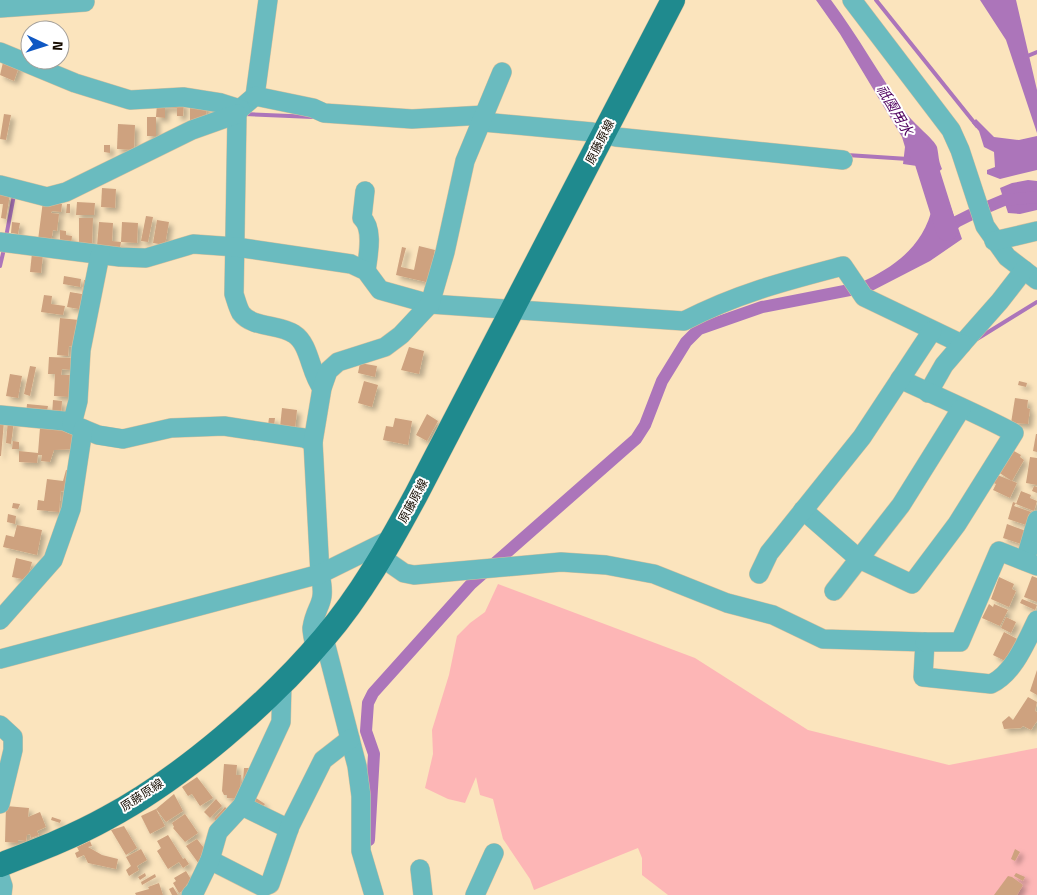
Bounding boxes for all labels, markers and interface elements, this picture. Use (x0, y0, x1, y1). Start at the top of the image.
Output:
north arrow (20, 20, 70, 70)
text: N (48, 40, 69, 52)
water label: 祇園用水 (872, 80, 920, 141)
street label: 原藤原線 (580, 116, 619, 167)
street label: 原藤原線 (393, 475, 432, 526)
street label: 原藤原線 (116, 774, 167, 816)

